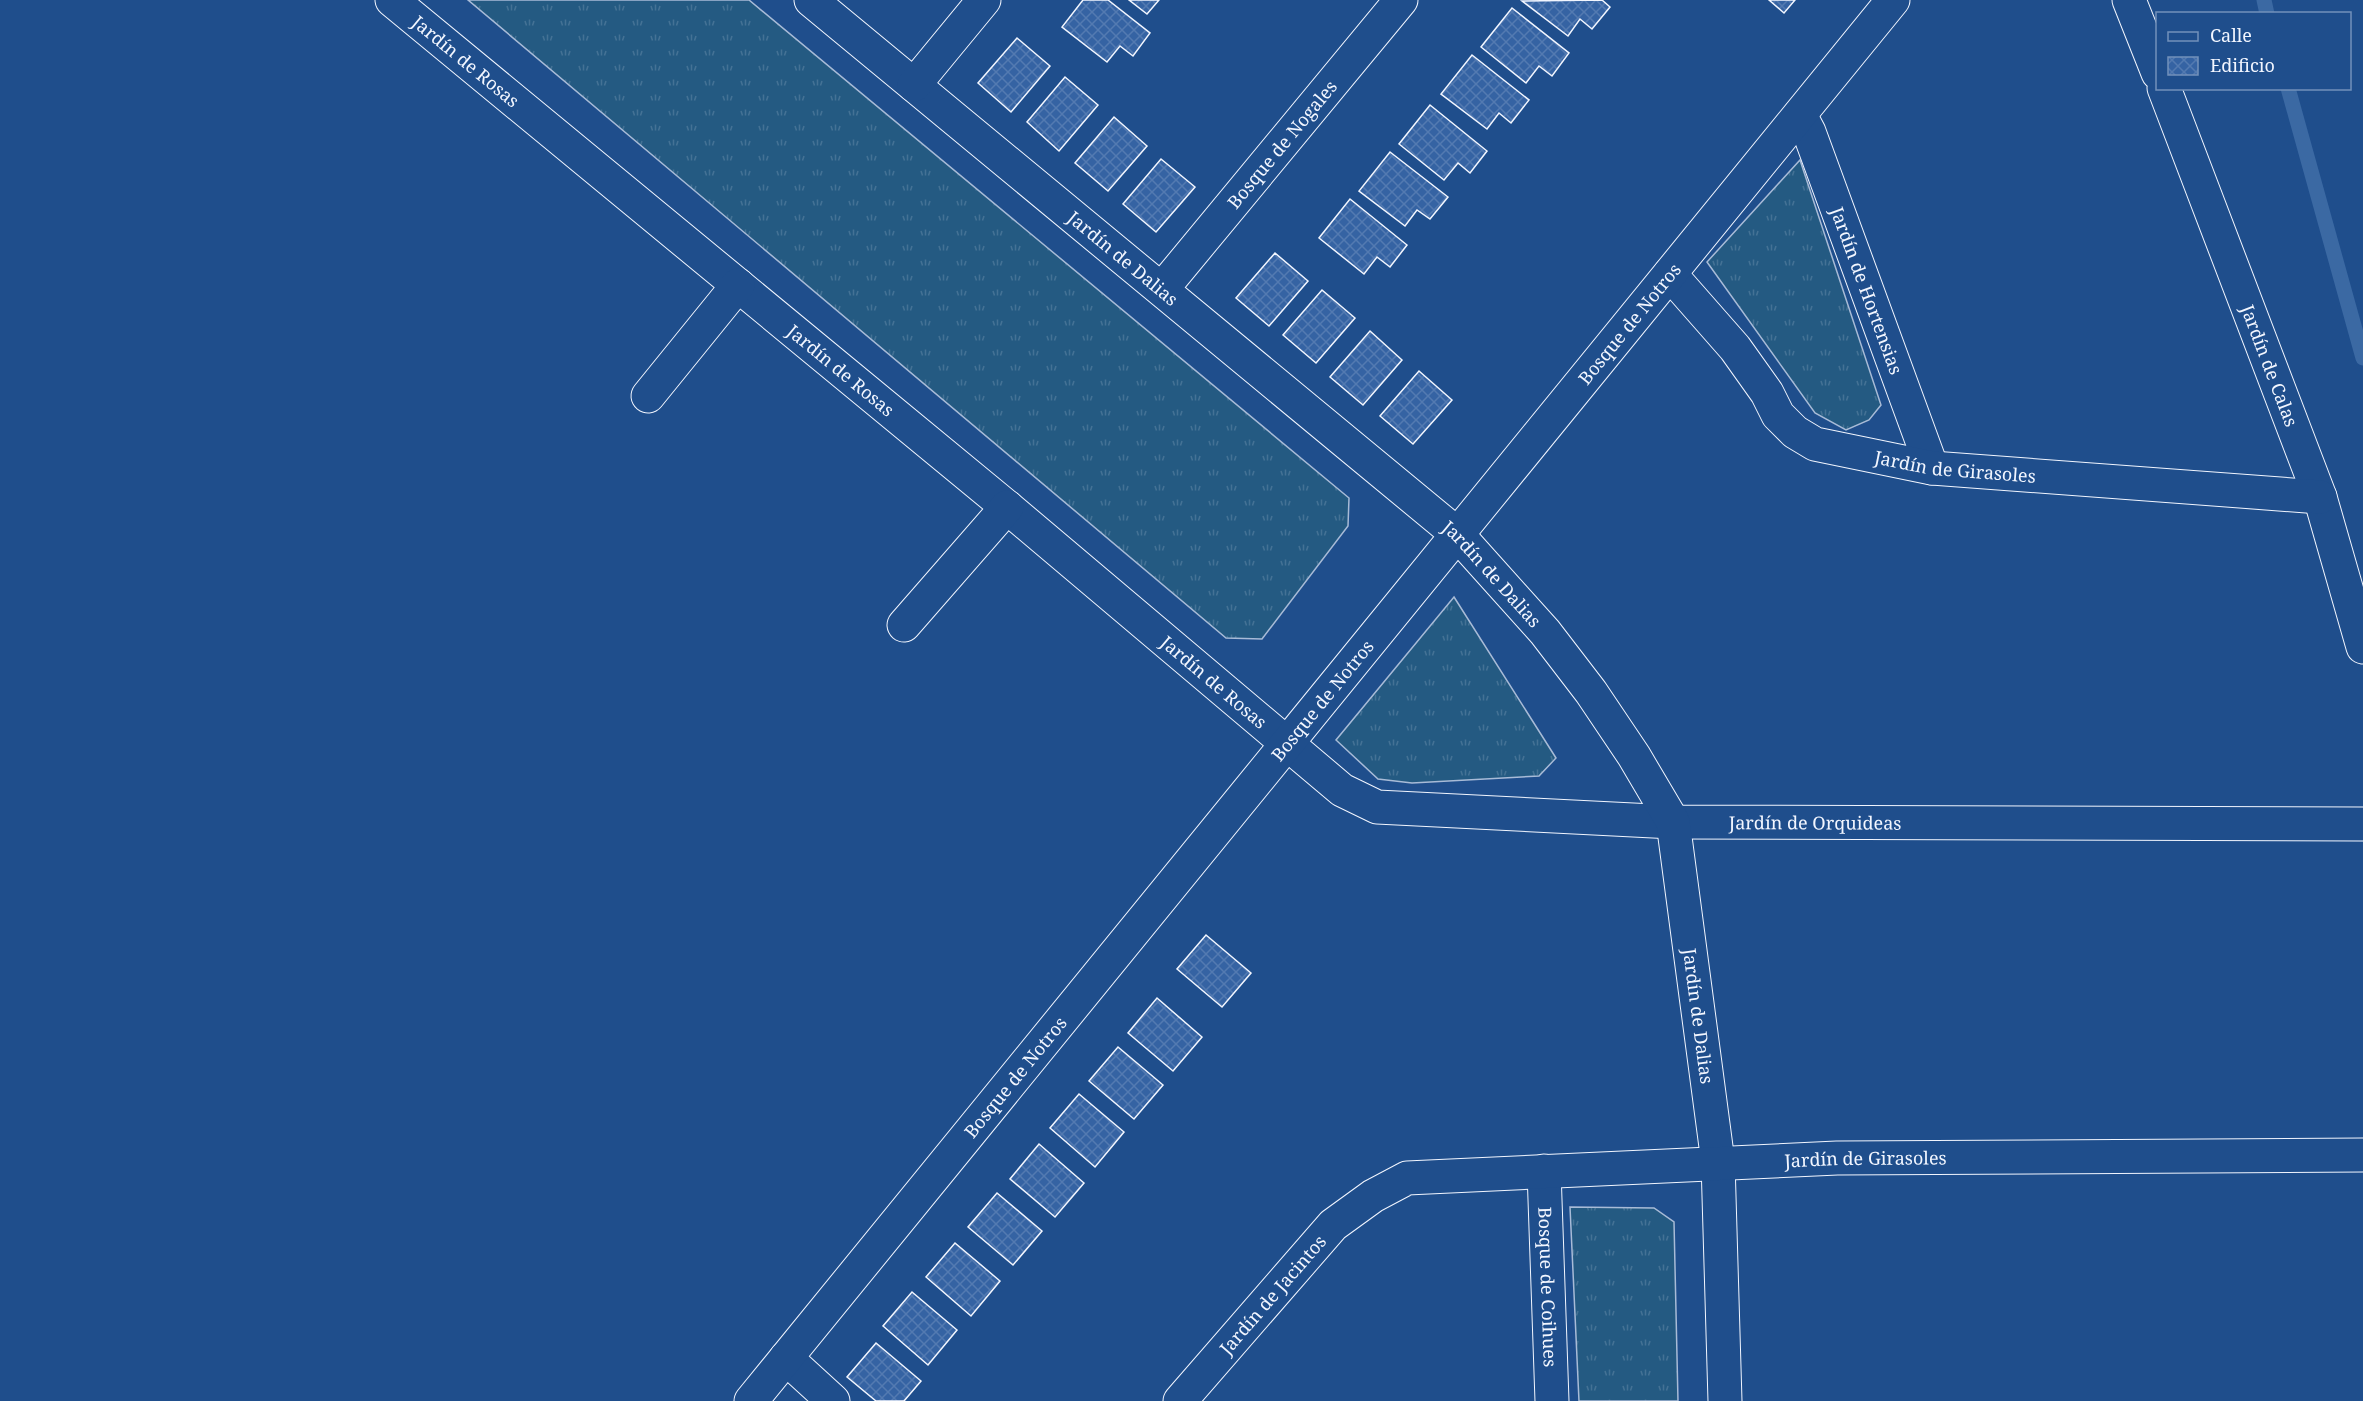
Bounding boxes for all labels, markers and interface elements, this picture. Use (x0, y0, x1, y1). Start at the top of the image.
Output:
street label: Jardín de Rosas (407, 9, 525, 112)
legend (2156, 12, 2351, 90)
text: Calle (2210, 23, 2252, 47)
text: Edificio (2210, 53, 2275, 77)
street label: Bosque de Nogales (1222, 75, 1342, 213)
street label: Jardín de Hortensias (1825, 203, 1909, 377)
street label: Jardín de Dalias (1062, 205, 1183, 311)
street label: Bosque de Notros (1573, 258, 1686, 389)
street label: Jardín de Calas (2235, 300, 2304, 430)
street label: Jardín de Rosas (782, 318, 900, 422)
street label: Jardín de Girasoles (1872, 444, 2037, 488)
street label: Jardín de Dalias (1437, 514, 1547, 632)
street label: Jardín de Rosas (1155, 629, 1272, 734)
street label: Bosque de Notros (1265, 635, 1379, 766)
street label: Jardín de Orquideas (1728, 810, 1902, 835)
street label: Jardín de Dalias (1678, 946, 1720, 1085)
street label: Bosque de Notros (958, 1011, 1072, 1143)
street label: Jardín de Girasoles (1783, 1145, 1947, 1172)
street label: Bosque de Coihues (1533, 1206, 1563, 1367)
street label: Jardín de Jacintos (1213, 1230, 1331, 1360)

